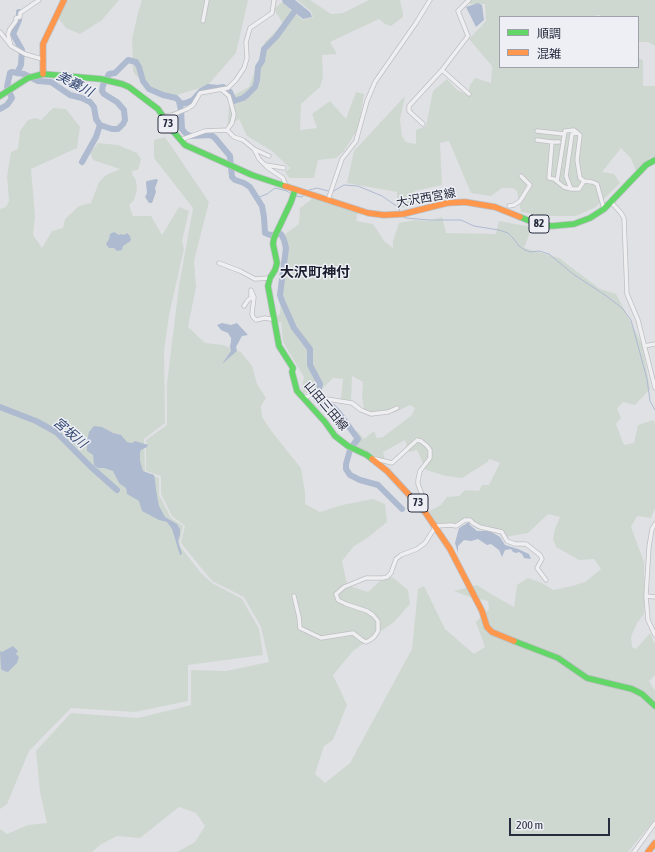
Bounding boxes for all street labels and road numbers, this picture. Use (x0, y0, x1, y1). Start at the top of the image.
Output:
road number: 73 (158, 115, 178, 133)
street label: 大沢西宮線 (395, 186, 457, 210)
road number: 82 (529, 215, 549, 233)
street label: 山田三田線 (301, 378, 351, 434)
road number: 73 (408, 494, 428, 512)

